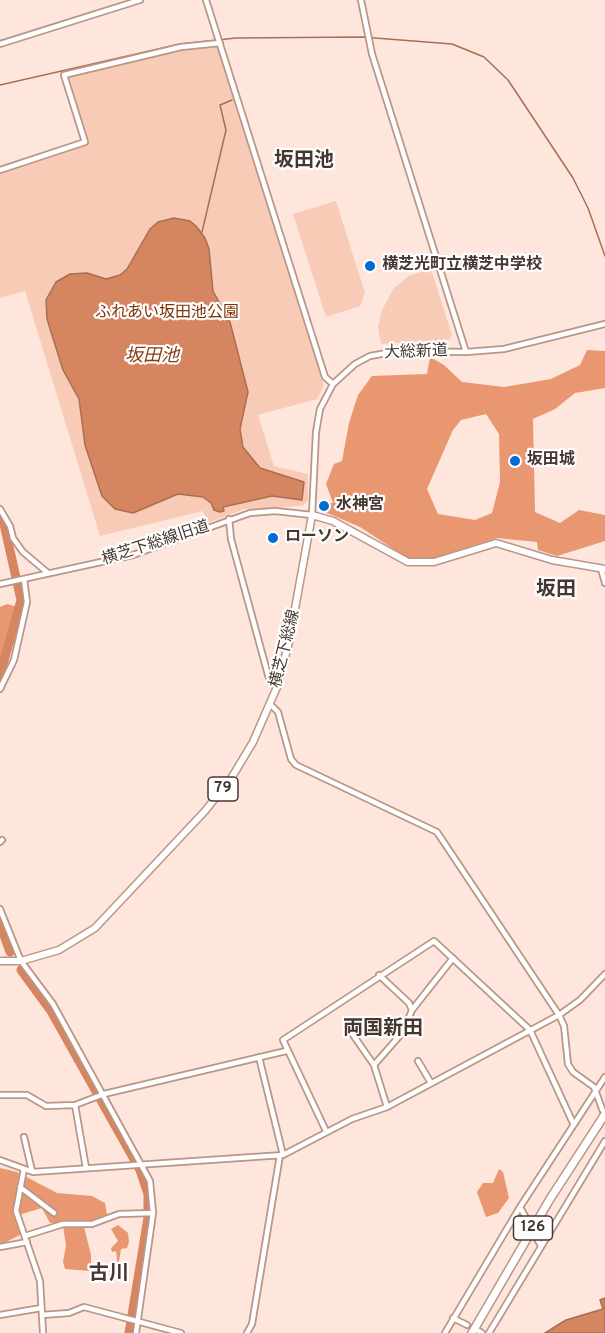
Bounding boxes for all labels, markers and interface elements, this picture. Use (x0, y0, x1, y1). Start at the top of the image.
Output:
district label: 坂田池 (274, 150, 334, 174)
place label: 横芝光町立横芝中学校 (382, 256, 542, 276)
marker: 横芝光町立横芝中学校 (363, 259, 377, 273)
park label: ふれあい坂田池公園 (95, 304, 239, 324)
street label: 大総新道 (384, 342, 448, 364)
water label: 坂田池 (125, 346, 179, 368)
place label: 坂田城 (527, 451, 575, 471)
marker: 坂田城 (508, 454, 522, 468)
place label: 水神宮 (336, 496, 384, 516)
marker: 水神宮 (317, 499, 331, 513)
street label: 横芝下総線旧道 (100, 518, 212, 570)
place label: ローソン (285, 528, 349, 548)
marker: ローソン (266, 531, 280, 545)
district label: 坂田 (536, 579, 576, 603)
street label: 横芝下総線 (267, 608, 305, 690)
road number: 79 (208, 777, 238, 801)
district label: 両国新田 (343, 1018, 423, 1042)
road number: 126 (514, 1216, 552, 1240)
district label: 古川 (89, 1263, 129, 1287)

